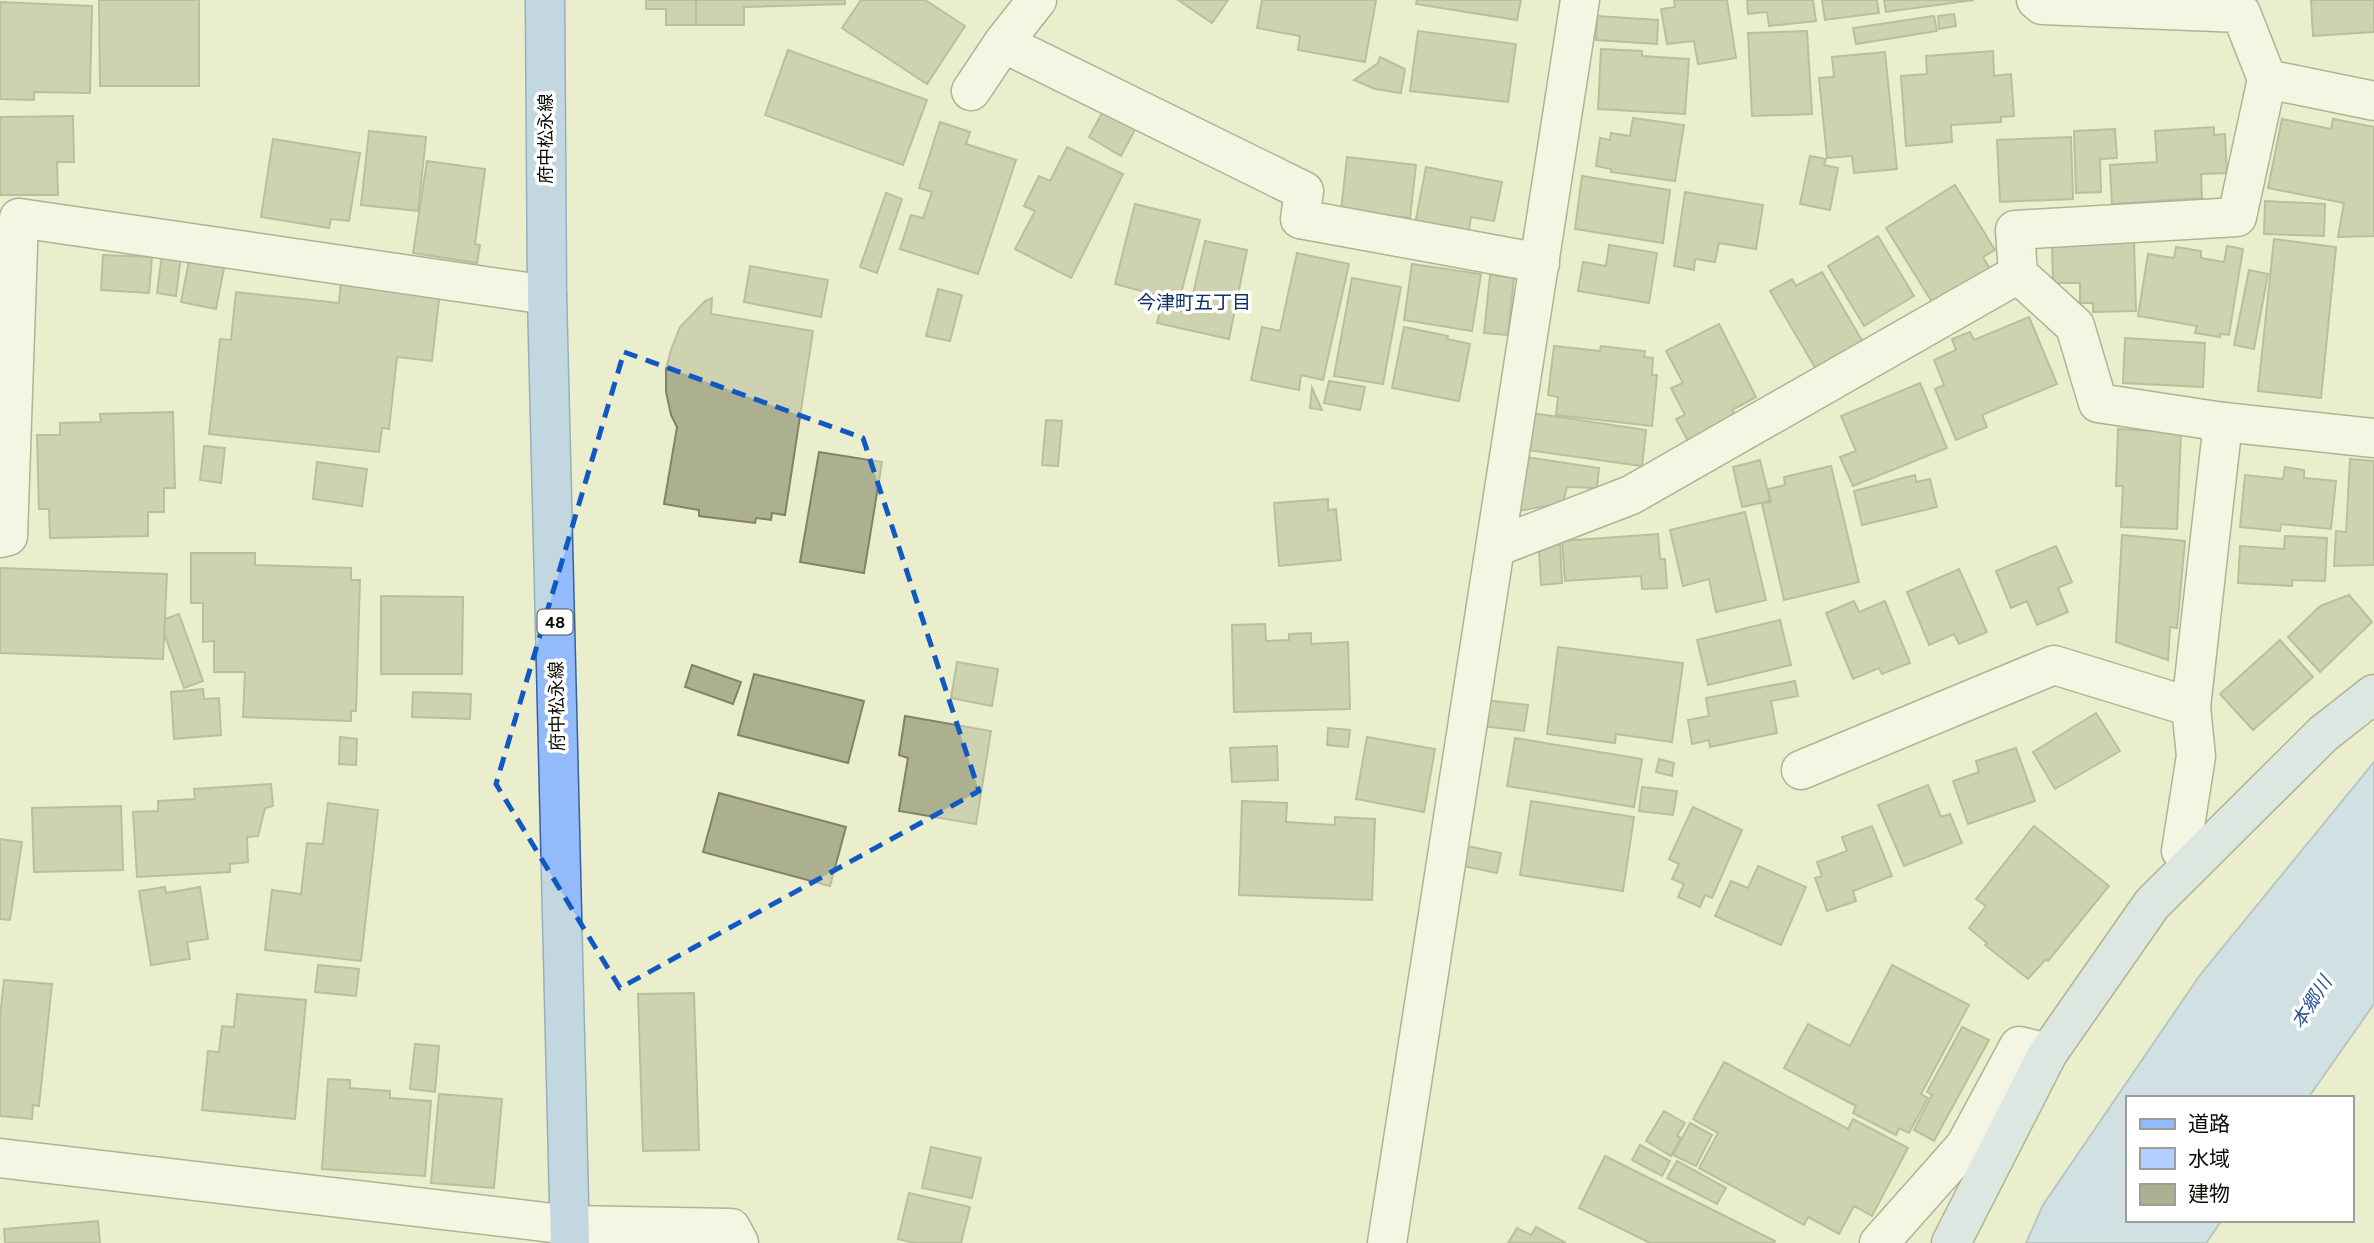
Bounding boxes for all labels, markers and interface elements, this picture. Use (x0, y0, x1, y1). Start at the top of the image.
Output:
street label: 府中松永線 (535, 94, 557, 184)
district label: 今津町五丁目 (1137, 291, 1251, 314)
road number: 48 (538, 610, 572, 635)
street label: 府中松永線 (545, 661, 569, 751)
water label: 本郷川 (2286, 970, 2338, 1032)
legend (2126, 1096, 2353, 1222)
text: 道路 (2188, 1111, 2230, 1136)
text: 水域 (2188, 1146, 2230, 1171)
text: 建物 (2188, 1181, 2230, 1206)

